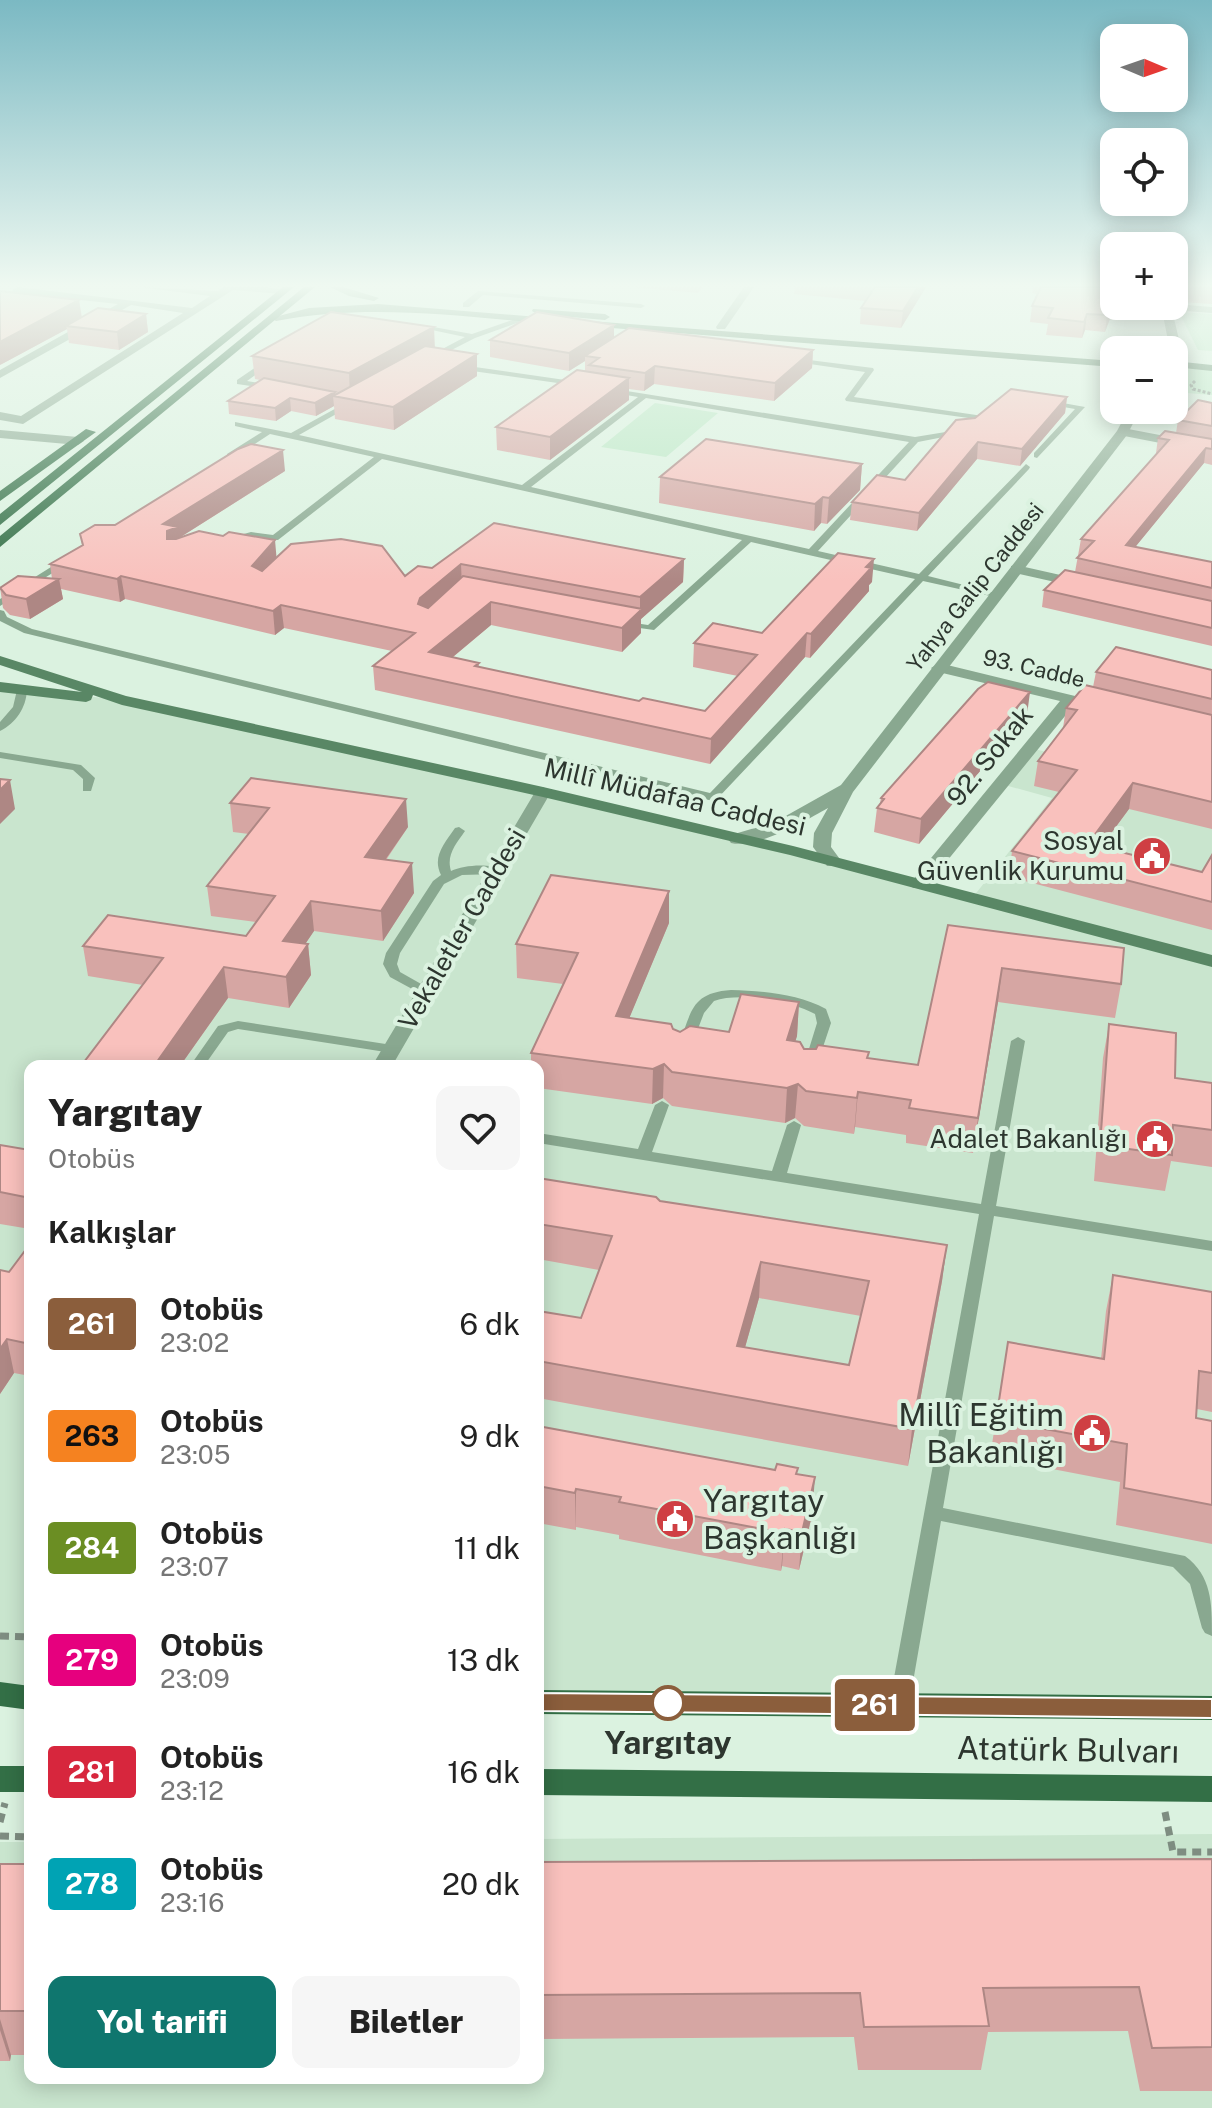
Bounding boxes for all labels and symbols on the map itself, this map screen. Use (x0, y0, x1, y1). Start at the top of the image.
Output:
north arrow (1100, 24, 1188, 112)
street label: Yahya Galip Caddesi (901, 498, 1049, 676)
street label: 93. Cadde (981, 644, 1087, 692)
street label: 92. Sokak (940, 700, 1039, 812)
street label: Millî Müdafaa Caddesi (541, 751, 809, 842)
street label: Vekaletler Caddesi (391, 823, 532, 1035)
place label: Sosyal Güvenlik Kurumu (917, 825, 1124, 886)
public building icon: Sosyal Güvenlik Kurumu (1131, 835, 1173, 877)
public building icon: Adalet Bakanlığı (1134, 1118, 1176, 1160)
place label: Adalet Bakanlığı (929, 1123, 1127, 1154)
place label: Millî Eğitim Bakanlığı (898, 1396, 1064, 1470)
public building icon: Millî Eğitim Bakanlığı (1071, 1412, 1113, 1454)
place label: Yargıtay Başkanlığı (703, 1482, 857, 1556)
public building icon: Yargıtay Başkanlığı (654, 1498, 696, 1540)
line badge: 261 (829, 1679, 921, 1731)
marker: Yargıtay (651, 1686, 685, 1720)
place label: Yargıtay (604, 1724, 732, 1761)
street label: Atatürk Bulvarı (956, 1729, 1180, 1770)

